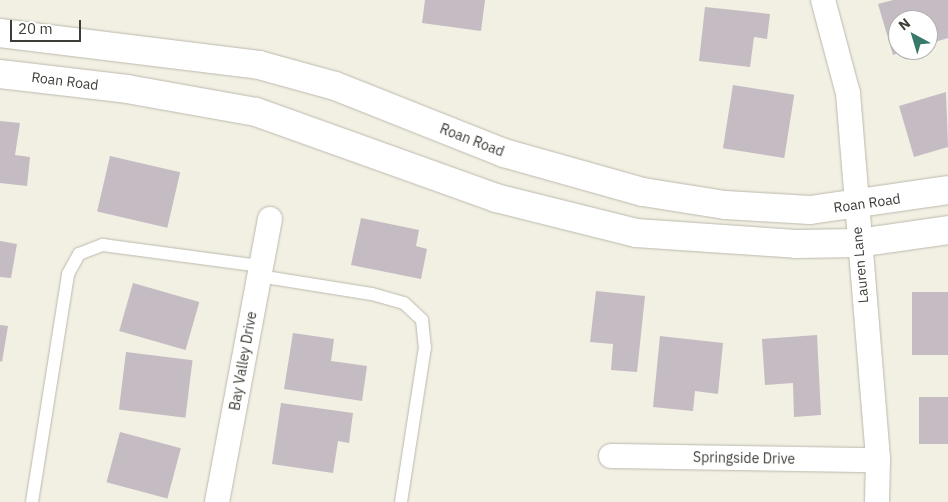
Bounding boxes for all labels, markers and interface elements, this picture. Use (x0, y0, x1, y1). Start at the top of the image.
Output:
scale bar (12, 10, 84, 42)
north arrow (888, 10, 938, 60)
text: N (895, 14, 914, 34)
text: 20 m (18, 19, 53, 38)
street label: Roan Road (30, 69, 100, 93)
street label: Roan Road (437, 120, 507, 160)
street label: Roan Road (832, 190, 902, 216)
street label: Lauren Lane (848, 226, 872, 304)
street label: Bay Valley Drive (226, 310, 260, 412)
street label: Springside Drive (693, 449, 795, 467)

